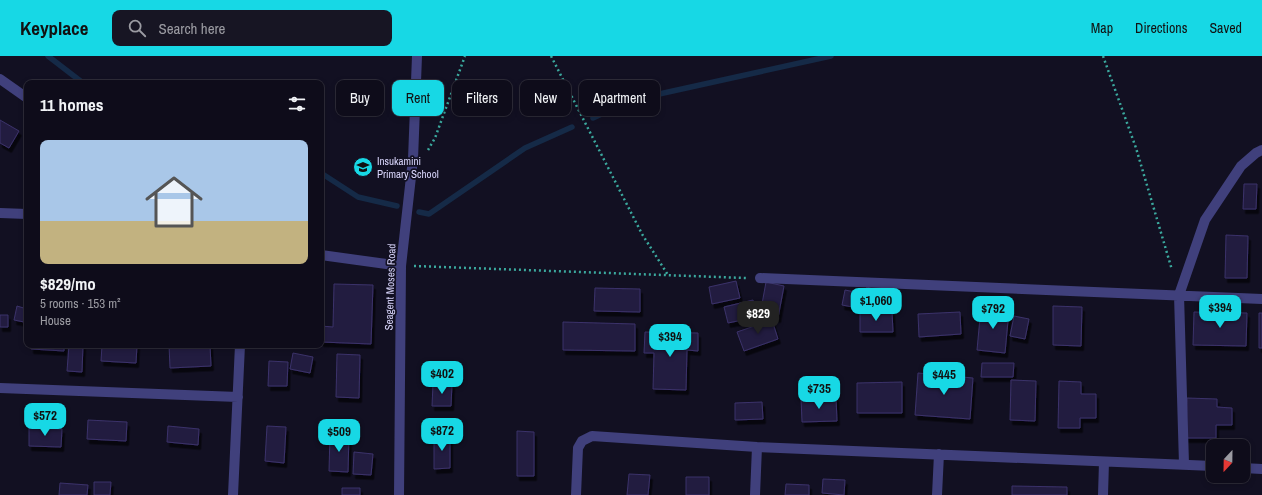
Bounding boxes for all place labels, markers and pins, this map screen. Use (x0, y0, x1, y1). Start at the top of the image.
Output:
place label: Insukamini Primary School (377, 154, 439, 181)
school or university icon: Insukamini Primary School (352, 156, 374, 178)
pin: $1,060 (843, 288, 909, 322)
pin: $394 (1196, 295, 1244, 329)
pin: $792 (969, 296, 1017, 330)
pin: $829 (734, 301, 782, 335)
pin: $394 (646, 324, 694, 358)
pin: $402 (418, 361, 466, 395)
pin: $445 (920, 362, 968, 396)
pin: $735 (795, 376, 843, 410)
pin: $572 (21, 403, 69, 437)
pin: $872 (418, 418, 466, 452)
pin: $509 (315, 419, 363, 453)

